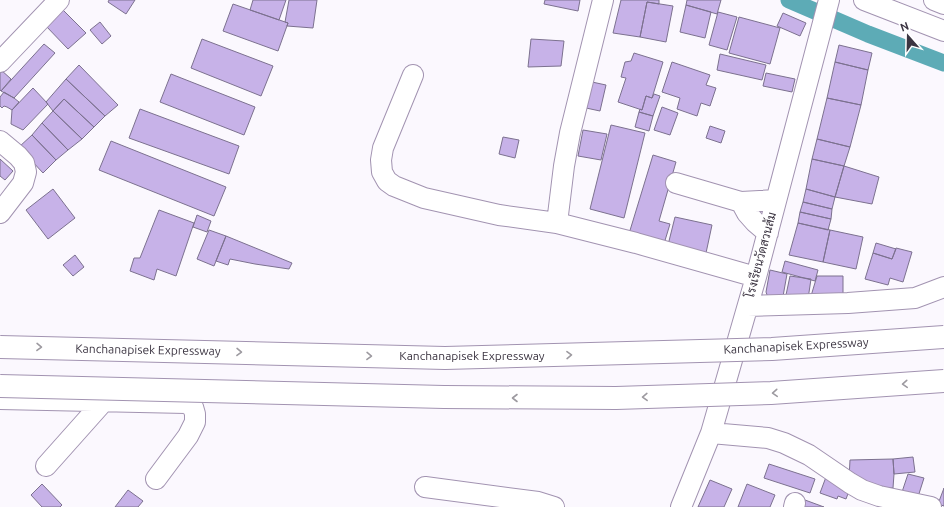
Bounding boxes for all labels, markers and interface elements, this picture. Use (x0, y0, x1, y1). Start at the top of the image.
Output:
north arrow (888, 16, 928, 56)
text: N (899, 20, 910, 34)
street label: โรงเรียนวัดสวนส้ม (742, 210, 778, 300)
street label: Kanchanapisek Expressway (723, 335, 869, 356)
street label: Kanchanapisek Expressway (75, 342, 221, 357)
one-way arrow (36, 343, 42, 352)
one-way arrow (236, 348, 242, 357)
street label: Kanchanapisek Expressway (399, 349, 545, 362)
one-way arrow (566, 350, 572, 359)
one-way arrow (366, 352, 372, 360)
one-way arrow (902, 379, 908, 388)
one-way arrow (772, 388, 778, 397)
one-way arrow (642, 393, 648, 402)
one-way arrow (512, 394, 518, 402)

